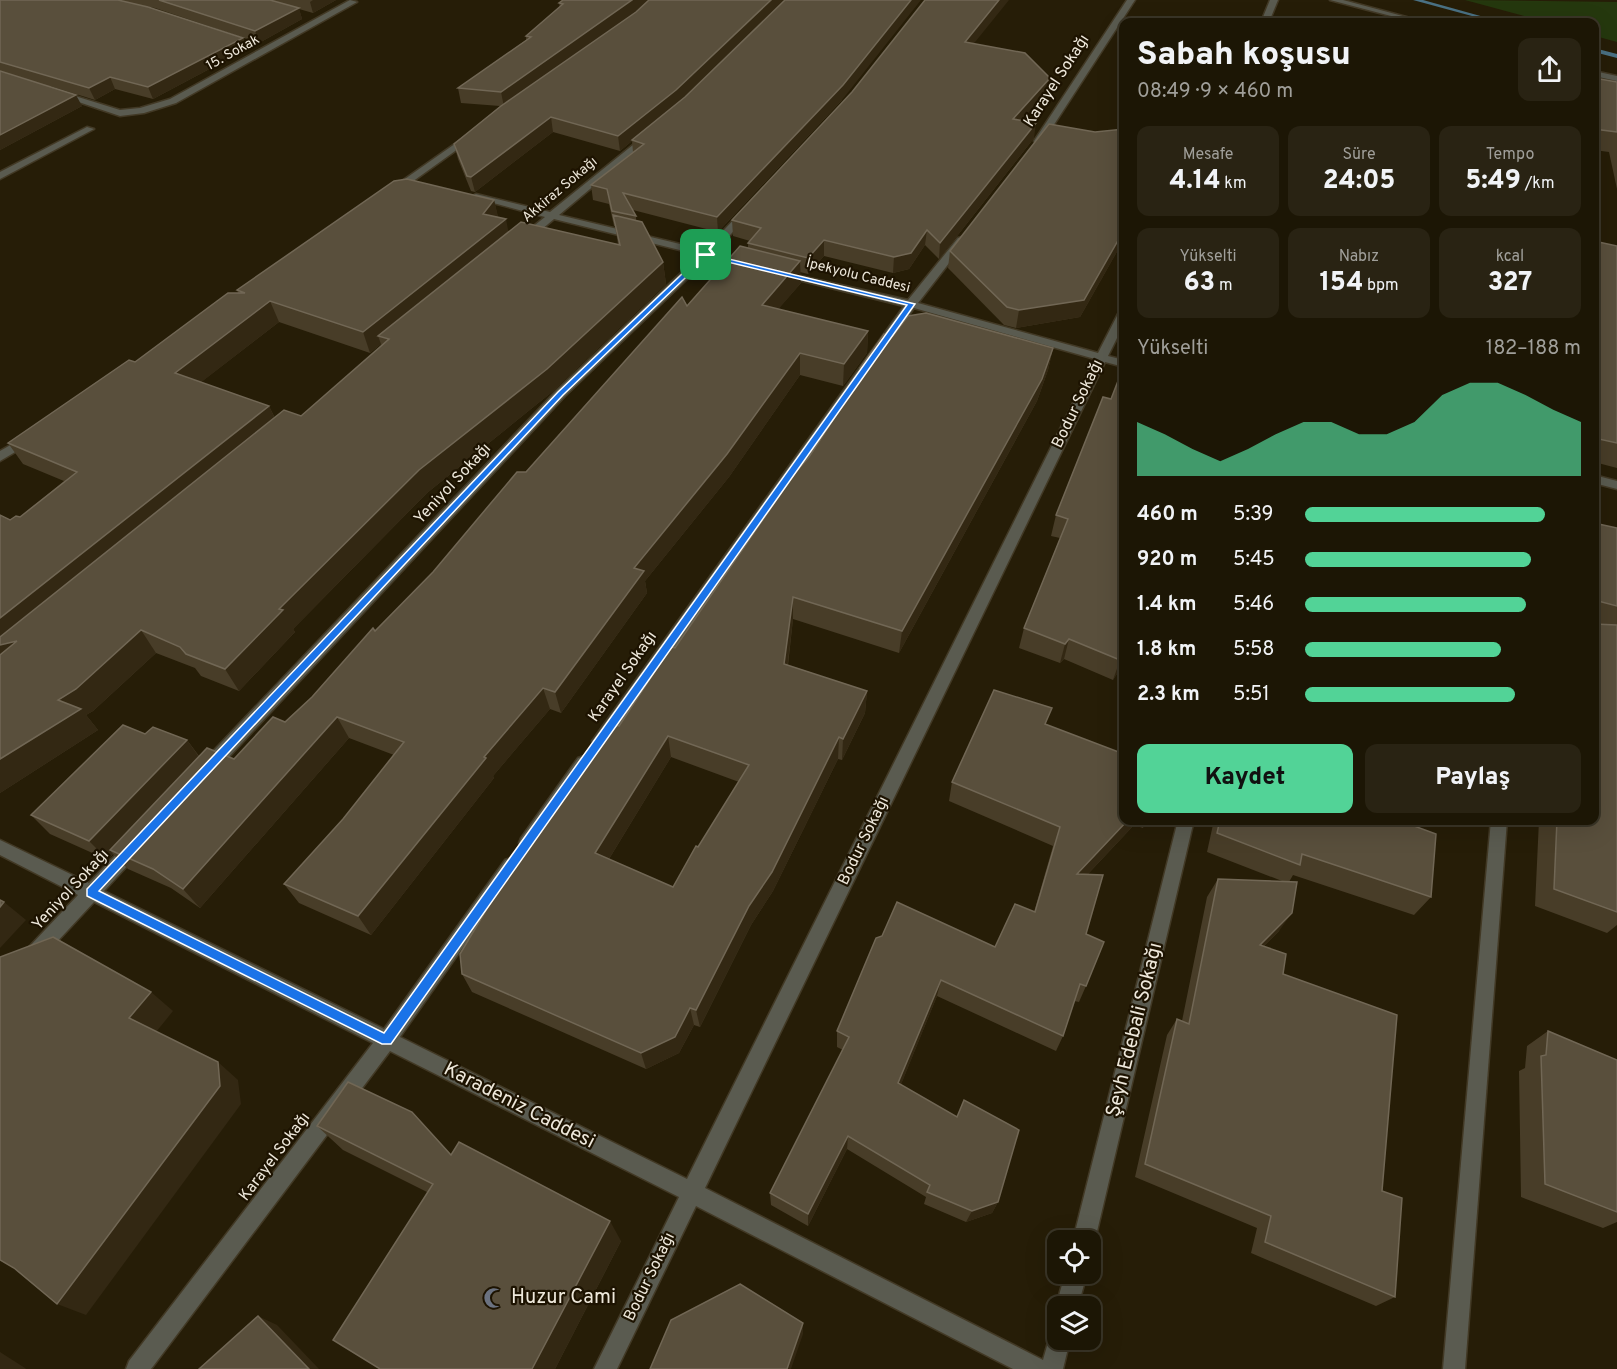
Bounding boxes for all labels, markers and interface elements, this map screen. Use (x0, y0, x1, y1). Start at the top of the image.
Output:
street label: 15. Sokak (203, 31, 263, 75)
street label: Karayel Sokağı (1020, 31, 1094, 131)
text: Sabah koşusu (1137, 35, 1351, 77)
button: share (1518, 38, 1581, 101)
text: 08:49 · 9 × 460 m (1137, 79, 1293, 105)
text: Mesafe (1183, 145, 1233, 165)
text: Süre (1342, 145, 1376, 165)
text: Tempo (1486, 145, 1534, 165)
street label: Akkiraz Sokağı (519, 154, 601, 226)
text: 4.14 (1170, 165, 1221, 198)
text: 24:05 (1323, 165, 1395, 198)
text: 5:49 (1465, 165, 1521, 198)
text: km (1221, 174, 1247, 194)
text: /km (1521, 174, 1555, 194)
pin (680, 229, 731, 280)
icon: arrive (689, 238, 722, 271)
text: Yükselti (1180, 247, 1236, 267)
text: Nabız (1339, 247, 1379, 267)
text: kcal (1496, 247, 1524, 267)
street label: İpekyolu Caddesi (804, 254, 912, 297)
text: 63 (1183, 267, 1215, 300)
text: 154 (1319, 267, 1363, 300)
text: 327 (1488, 267, 1532, 300)
text: m (1215, 276, 1233, 296)
text: bpm (1363, 276, 1399, 296)
text: Yükselti (1137, 336, 1208, 362)
text: 182–188 m (1486, 336, 1581, 362)
street label: Bodur Sokağı (1048, 356, 1108, 452)
street label: Yeniyol Sokağı (410, 439, 496, 529)
text: 460 m (1137, 502, 1198, 528)
text: 5:39 (1233, 502, 1274, 528)
text: 920 m (1137, 547, 1197, 573)
text: 5:45 (1233, 547, 1275, 573)
text: 1.4 km (1137, 592, 1197, 618)
text: 5:46 (1233, 592, 1274, 618)
street label: Karayel Sokağı (584, 628, 662, 726)
text: 1.8 km (1137, 637, 1196, 663)
text: 5:58 (1233, 637, 1275, 663)
text: 2.3 km (1137, 682, 1200, 708)
text: 5:51 (1233, 682, 1270, 708)
button: Kaydet (1137, 744, 1353, 813)
button: Paylaş (1365, 744, 1581, 813)
street label: Bodur Sokağı (834, 793, 894, 889)
street label: Yeniyol Sokağı (28, 845, 114, 935)
street label: Şeyh Edebali Sokağı (1101, 940, 1169, 1120)
street label: Karadeniz Caddesi (439, 1057, 599, 1155)
street label: Karayel Sokağı (235, 1109, 315, 1205)
street label: Bodur Sokağı (620, 1229, 680, 1325)
map controls (1047, 1230, 1101, 1350)
button: locate (1047, 1230, 1101, 1284)
place label: Huzur Cami (511, 1285, 616, 1311)
mosque icon: Huzur Cami (482, 1286, 506, 1310)
button: layers (1047, 1296, 1101, 1350)

